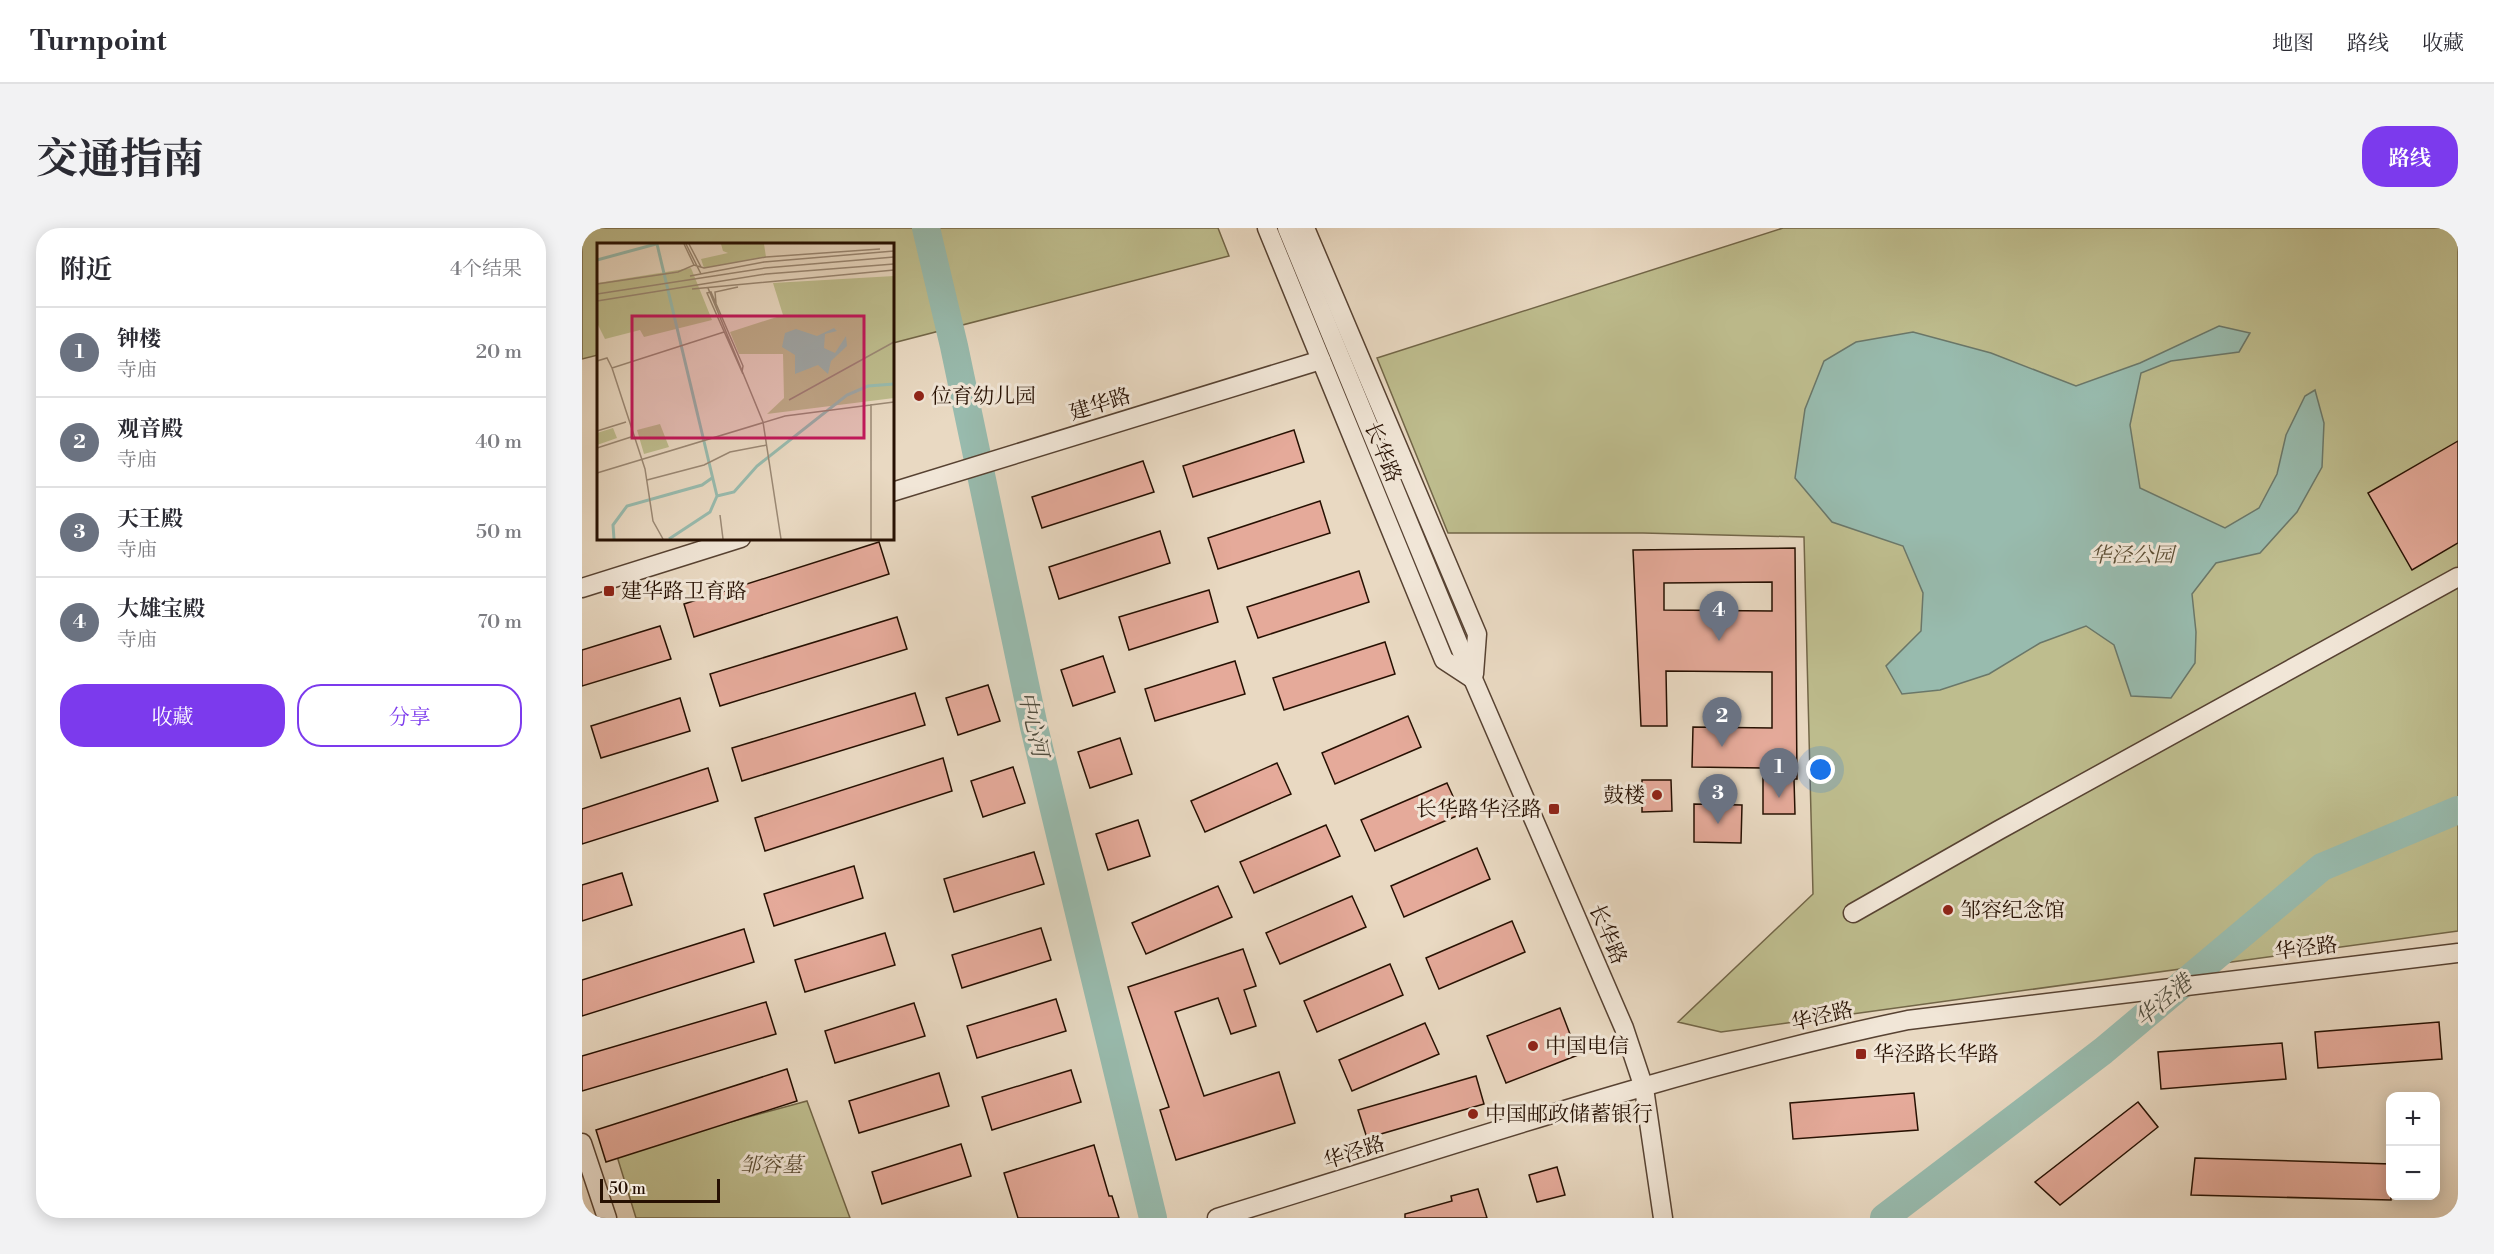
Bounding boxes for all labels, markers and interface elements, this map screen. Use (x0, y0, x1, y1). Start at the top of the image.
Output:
text: Turnpoint (30, 24, 166, 59)
text: 地图 (2272, 31, 2314, 57)
text: 路线 (2347, 31, 2389, 57)
text: 收藏 (2422, 31, 2464, 57)
button: 路线 (2362, 126, 2458, 187)
text: 交通指南 (36, 134, 204, 187)
inset map (597, 243, 894, 540)
text: 附近 (60, 254, 112, 286)
text: 4个结果 (450, 257, 522, 282)
text: 钟楼 (117, 326, 161, 353)
text: 1 (75, 340, 84, 365)
text: 20 m (476, 340, 522, 365)
text: 寺庙 (117, 358, 157, 383)
street label: 建华路 (1066, 383, 1134, 427)
place label: 位育幼儿园 (931, 384, 1036, 410)
marker: 位育幼儿园 (912, 389, 926, 403)
text: 观音殿 (117, 416, 183, 443)
street label: 长华路 (1358, 418, 1406, 486)
text: 2 (73, 430, 86, 455)
text: 40 m (475, 430, 522, 455)
text: 寺庙 (117, 448, 157, 473)
text: 天王殿 (117, 506, 183, 533)
text: 3 (73, 520, 86, 545)
text: 50 m (476, 520, 522, 545)
text: 寺庙 (117, 538, 157, 563)
park label: 华泾公园 (2090, 543, 2177, 569)
place label: 建华路卫育路 (621, 579, 747, 605)
marker: 建华路卫育路 (602, 584, 616, 598)
pin: 4 (1700, 592, 1738, 641)
text: 大雄宝殿 (117, 596, 205, 623)
text: 4 (73, 610, 86, 635)
text: 70 m (478, 610, 522, 635)
text: 寺庙 (117, 628, 157, 653)
button: 收藏 (60, 684, 285, 747)
button: 分享 (297, 684, 522, 747)
water label: 中心河 (1012, 689, 1054, 763)
pin: 2 (1702, 698, 1742, 747)
pin: 1 (1760, 748, 1798, 798)
your location (1806, 755, 1835, 784)
pin: 3 (1698, 774, 1738, 824)
place label: 鼓楼 (1603, 783, 1645, 809)
marker: 鼓楼 (1650, 788, 1664, 802)
place label: 长华路华泾路 (1416, 797, 1542, 823)
marker: 长华路华泾路 (1547, 802, 1561, 816)
place label: 邹容纪念馆 (1960, 898, 2065, 924)
street label: 长华路 (1583, 900, 1631, 968)
marker: 邹容纪念馆 (1941, 903, 1955, 917)
street label: 华泾路 (2273, 932, 2339, 966)
water label: 华泾港 (2130, 968, 2200, 1033)
street label: 华泾路 (1789, 997, 1856, 1037)
place label: 中国电信 (1545, 1034, 1629, 1060)
marker: 中国电信 (1526, 1039, 1540, 1053)
place label: 华泾路长华路 (1873, 1042, 1999, 1068)
marker: 华泾路长华路 (1854, 1047, 1868, 1061)
map controls (2386, 1092, 2440, 1200)
button: + (2386, 1092, 2440, 1146)
place label: 中国邮政储蓄银行 (1485, 1102, 1653, 1128)
marker: 中国邮政储蓄银行 (1466, 1107, 1480, 1121)
street label: 华泾路 (1320, 1131, 1388, 1175)
button: − (2386, 1146, 2440, 1200)
park label: 邹容墓 (740, 1153, 805, 1179)
scale bar (600, 1176, 720, 1204)
text: 50 m (609, 1179, 646, 1199)

